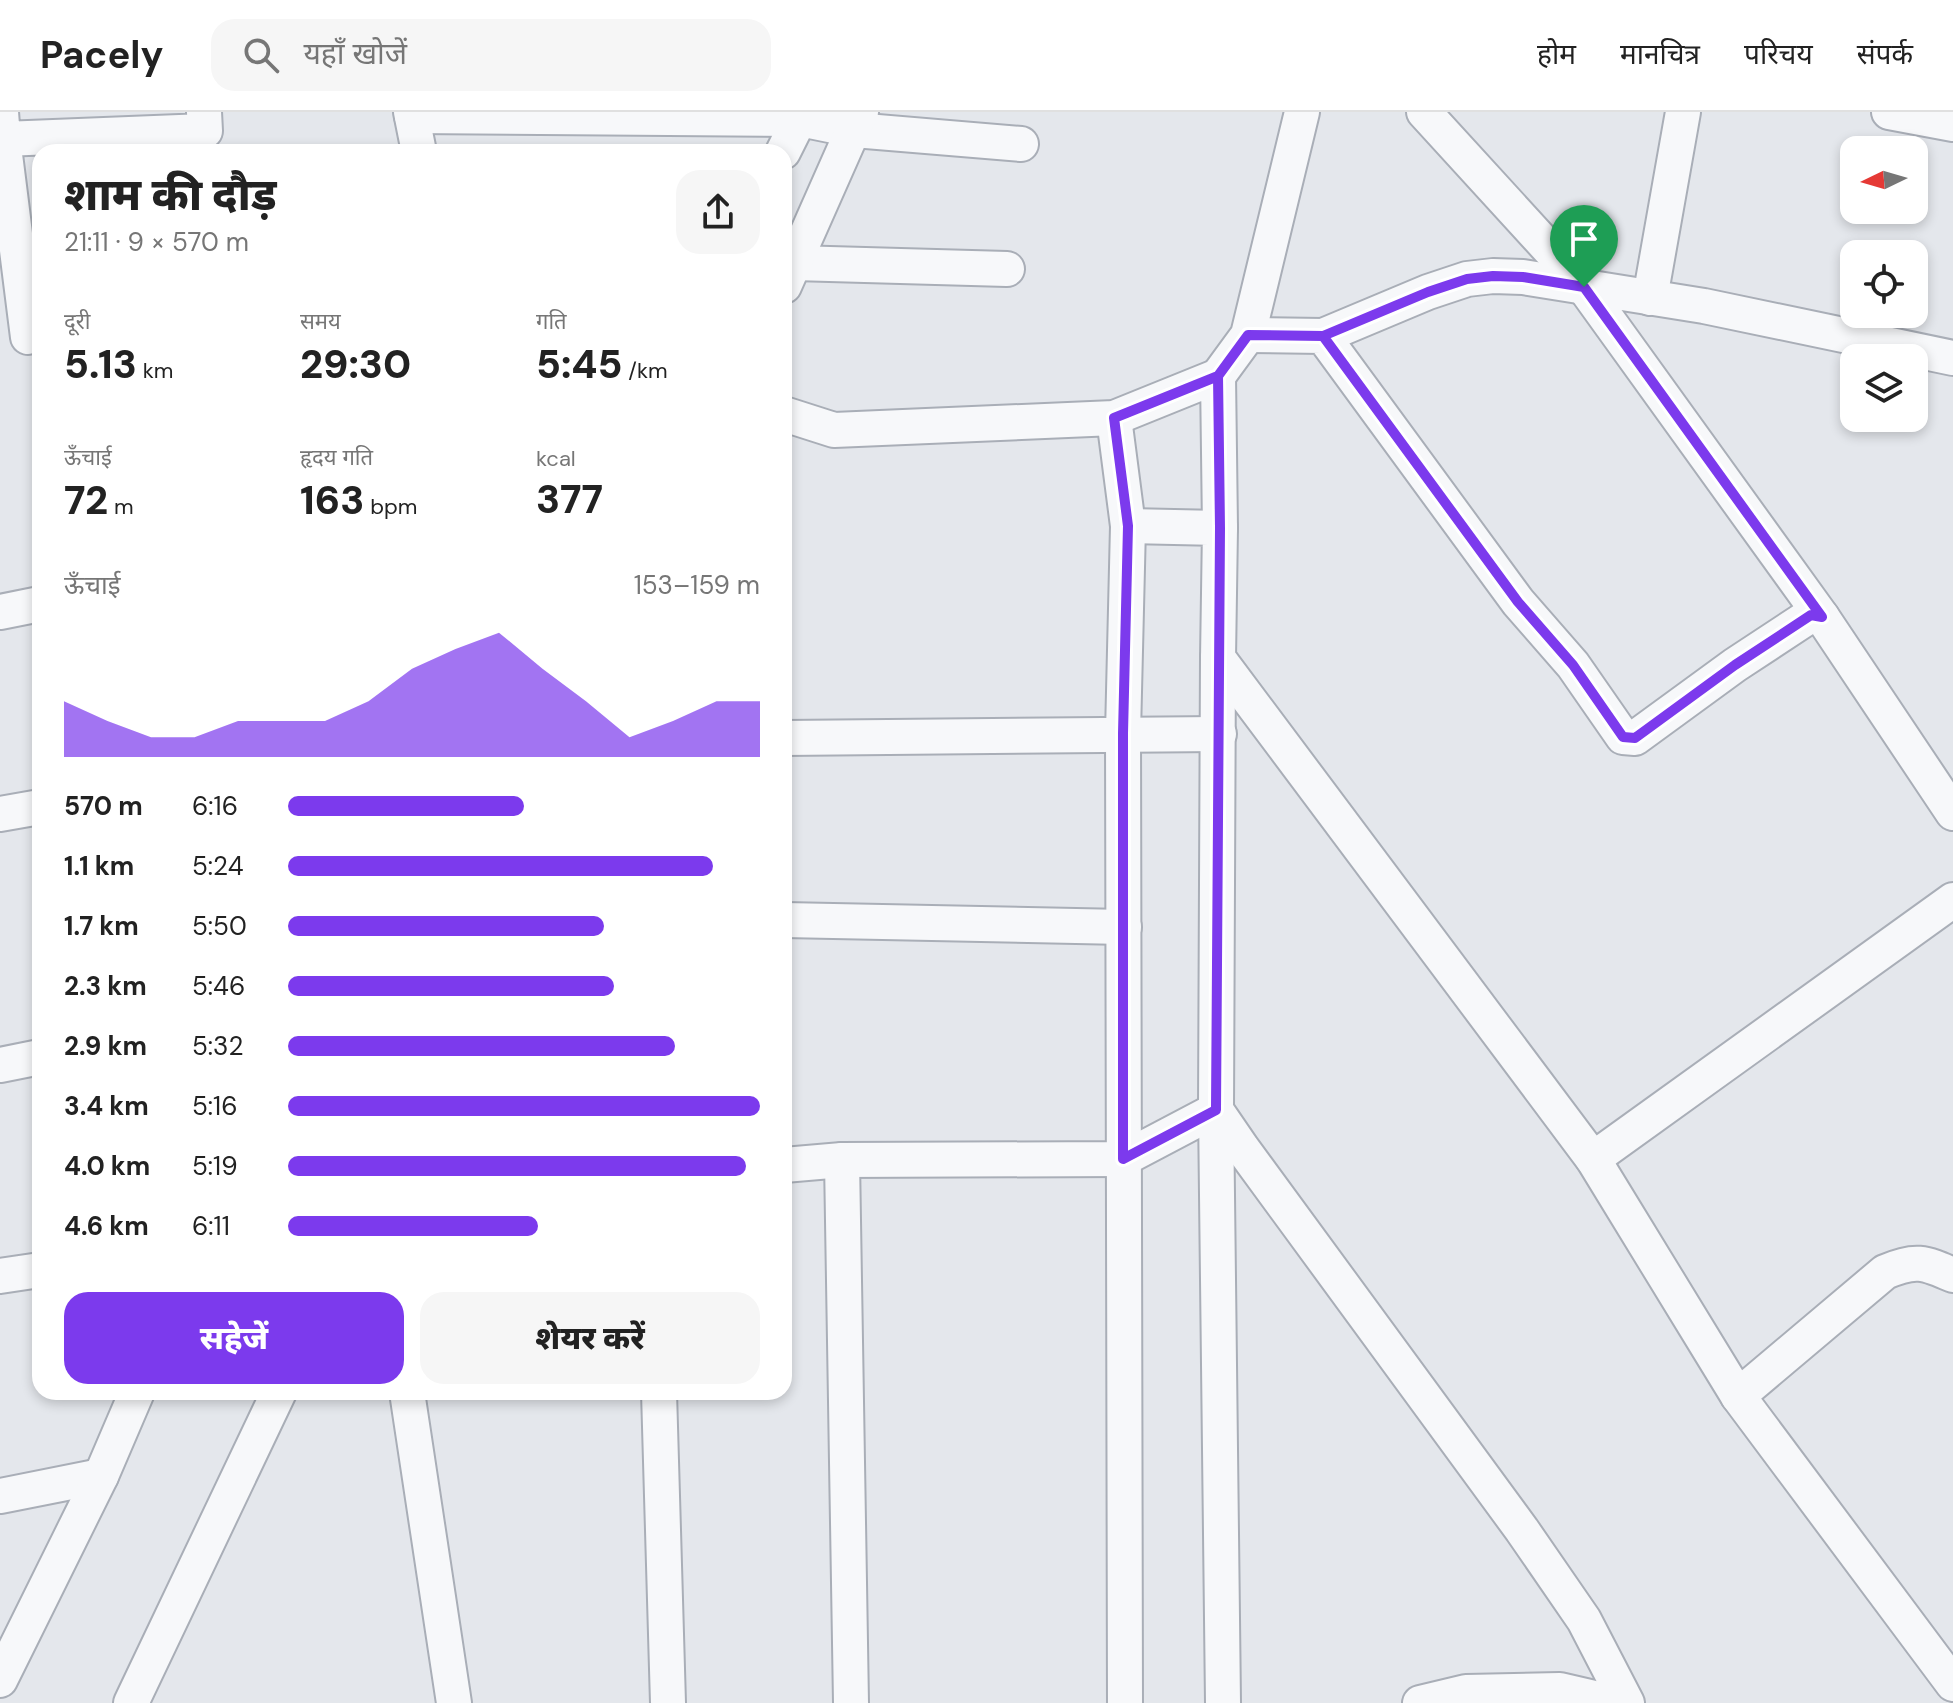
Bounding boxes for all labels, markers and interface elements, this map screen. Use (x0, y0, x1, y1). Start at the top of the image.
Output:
search box (211, 19, 771, 91)
text: Pacely (40, 30, 163, 80)
icon: search (239, 33, 283, 77)
text: यहाँ खोजें (303, 34, 407, 73)
text: होम (1537, 36, 1576, 73)
text: मानचित्र (1620, 36, 1700, 73)
text: परिचय (1744, 36, 1813, 73)
text: संपर्क (1857, 36, 1913, 73)
north arrow (1840, 136, 1928, 224)
map controls (1840, 136, 1928, 432)
text: शाम की दौड़ (64, 166, 276, 224)
button: share (676, 170, 760, 254)
pin (1550, 205, 1618, 287)
icon: arrive (1562, 217, 1606, 261)
text: 21:11 · 9 × 570 m (64, 225, 249, 259)
button: locate (1840, 240, 1928, 328)
text: दूरी (64, 307, 90, 336)
text: समय (300, 307, 341, 336)
text: गति (536, 307, 567, 336)
text: 5.13 (64, 338, 137, 390)
text: 29:30 (300, 338, 411, 390)
text: 5:45 (536, 338, 622, 390)
button: layers (1840, 344, 1928, 432)
text: km (137, 356, 173, 385)
text: /km (622, 356, 668, 385)
text: ऊँचाई (64, 443, 112, 472)
text: हृदय गति (300, 443, 373, 472)
text: kcal (536, 444, 576, 473)
text: 377 (536, 473, 603, 525)
text: 72 (64, 474, 108, 526)
text: 163 (300, 474, 364, 526)
text: m (108, 492, 134, 521)
text: bpm (364, 492, 417, 521)
text: ऊँचाई (64, 568, 120, 602)
text: 153–159 m (634, 568, 760, 602)
text: 570 m (64, 789, 143, 823)
text: 6:16 (192, 789, 238, 823)
text: 1.1 km (64, 849, 134, 883)
text: 5:24 (192, 849, 243, 883)
text: 1.7 km (64, 909, 139, 943)
text: 5:50 (192, 909, 247, 943)
text: 2.3 km (64, 969, 147, 1003)
text: 5:46 (192, 969, 245, 1003)
text: 2.9 km (64, 1029, 147, 1063)
text: 5:32 (192, 1029, 243, 1063)
text: 3.4 km (64, 1089, 149, 1123)
text: 5:16 (192, 1089, 238, 1123)
text: 4.0 km (64, 1149, 150, 1183)
text: 5:19 (192, 1149, 238, 1183)
text: 4.6 km (64, 1209, 149, 1243)
text: 6:11 (192, 1209, 230, 1243)
button: सहेजें (64, 1292, 404, 1384)
button: शेयर करें (420, 1292, 760, 1384)

